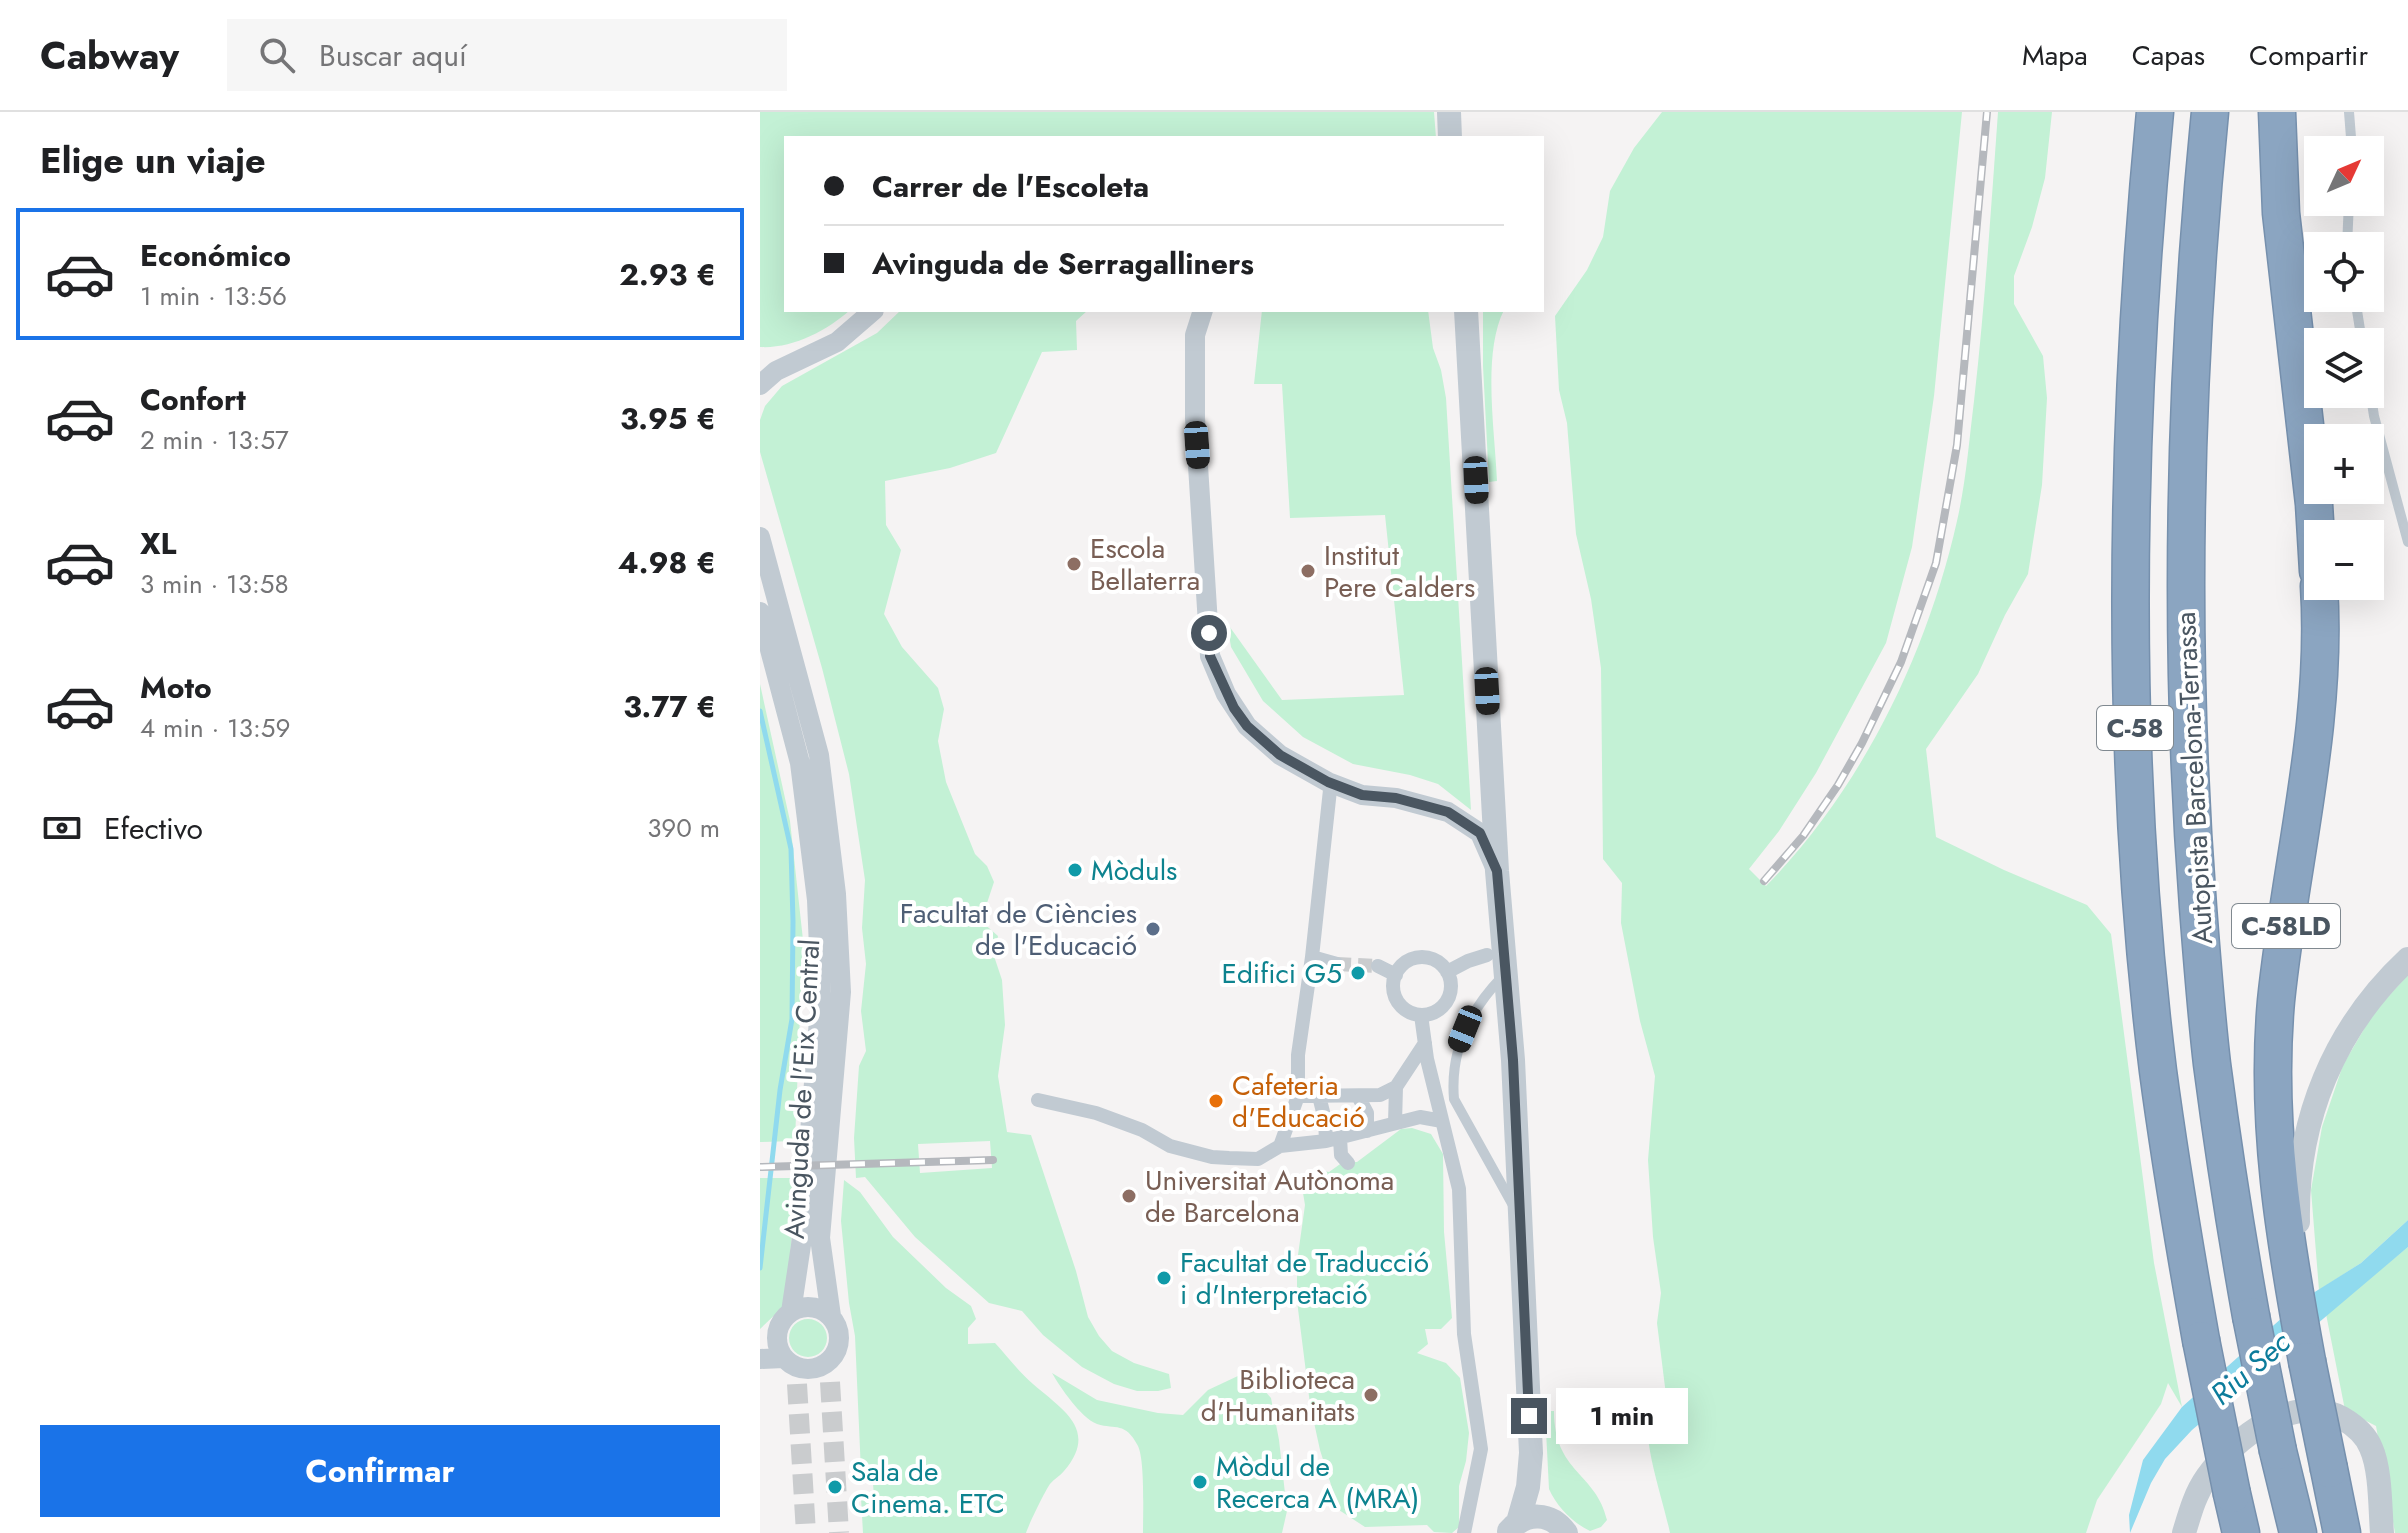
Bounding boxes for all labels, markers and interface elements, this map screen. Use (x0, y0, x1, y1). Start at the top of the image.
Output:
search box (227, 19, 787, 91)
text: Cabway (40, 28, 179, 83)
icon: search (255, 33, 299, 77)
text: Buscar aquí (319, 34, 467, 77)
text: Mapa (2022, 35, 2088, 76)
text: Capas (2132, 35, 2205, 76)
text: Compartir (2249, 35, 2368, 76)
text: Elige un viaje (40, 134, 266, 186)
north arrow (2304, 136, 2384, 216)
map controls (2304, 136, 2384, 600)
text: Carrer de l'Escoleta (872, 165, 1149, 208)
button: locate (2304, 232, 2384, 312)
text: Económico (140, 234, 291, 277)
icon: car (44, 238, 116, 310)
text: Avinguda de Serragalliners (872, 242, 1254, 285)
text: 2.93 € (619, 253, 716, 296)
text: 1 min · 13:56 (140, 277, 287, 315)
button: layers (2304, 328, 2384, 408)
text: Confort (140, 378, 246, 421)
icon: car (44, 382, 116, 454)
text: 3.95 € (620, 397, 716, 440)
car (1183, 420, 1211, 470)
text: 2 min · 13:57 (140, 421, 289, 459)
button: + (2304, 424, 2384, 504)
car (1463, 455, 1489, 505)
button: − (2304, 520, 2384, 600)
text: XL (140, 522, 176, 565)
icon: car (44, 526, 116, 598)
place label: Escola Bellaterra (1090, 528, 1200, 601)
place label: Institut Pere Calders (1324, 535, 1475, 608)
text: 4.98 € (618, 541, 716, 584)
marker: Escola Bellaterra (1065, 555, 1083, 573)
marker: Institut Pere Calders (1299, 562, 1317, 580)
text: 3 min · 13:58 (140, 565, 289, 603)
street label: Autopista Barcelona-Terrassa (2165, 611, 2223, 945)
route start (1191, 615, 1227, 651)
text: Moto (140, 666, 212, 709)
car (1474, 666, 1500, 716)
icon: car (44, 670, 116, 742)
text: 3.77 € (623, 685, 716, 728)
road number: C-58 (2097, 706, 2173, 750)
text: 4 min · 13:59 (140, 709, 290, 747)
icon: cash (40, 806, 84, 850)
text: Efectivo (104, 807, 203, 850)
text: 390 m (647, 809, 720, 847)
place label: Mòduls (1091, 850, 1177, 891)
marker: Mòduls (1066, 861, 1084, 879)
place label: Facultat de Ciències de l'Educació (900, 893, 1137, 966)
road number: C-58LD (2232, 904, 2340, 948)
marker: Facultat de Ciències de l'Educació (1144, 920, 1162, 938)
street label: Avinguda de l'Eix Central (774, 938, 830, 1240)
place label: Edifici G5 (1222, 953, 1342, 994)
marker: Edifici G5 (1349, 964, 1367, 982)
car (1445, 1002, 1485, 1056)
place label: Cafeteria d'Educació (1232, 1065, 1365, 1138)
marker: Cafeteria d'Educació (1207, 1092, 1225, 1110)
place label: Universitat Autònoma de Barcelona (1145, 1160, 1394, 1233)
marker: Universitat Autònoma de Barcelona (1120, 1187, 1138, 1205)
place label: Facultat de Traducció i d'Interpretació (1180, 1242, 1429, 1315)
marker: Facultat de Traducció i d'Interpretació (1155, 1269, 1173, 1287)
water label: Riu Sec (2201, 1321, 2299, 1415)
place label: Biblioteca d'Humanitats (1201, 1359, 1355, 1432)
marker: Biblioteca d'Humanitats (1362, 1386, 1380, 1404)
callout: 1 min (1557, 1388, 1689, 1444)
text: 1 min (1590, 1397, 1654, 1435)
route end (1511, 1398, 1547, 1434)
button: Confirmar (40, 1425, 720, 1517)
place label: Mòdul de Recerca A (MRA) (1216, 1446, 1419, 1519)
place label: Sala de Cinema. ETC (851, 1451, 1005, 1524)
marker: Mòdul de Recerca A (MRA) (1191, 1473, 1209, 1491)
marker: Sala de Cinema. ETC (826, 1478, 844, 1496)

